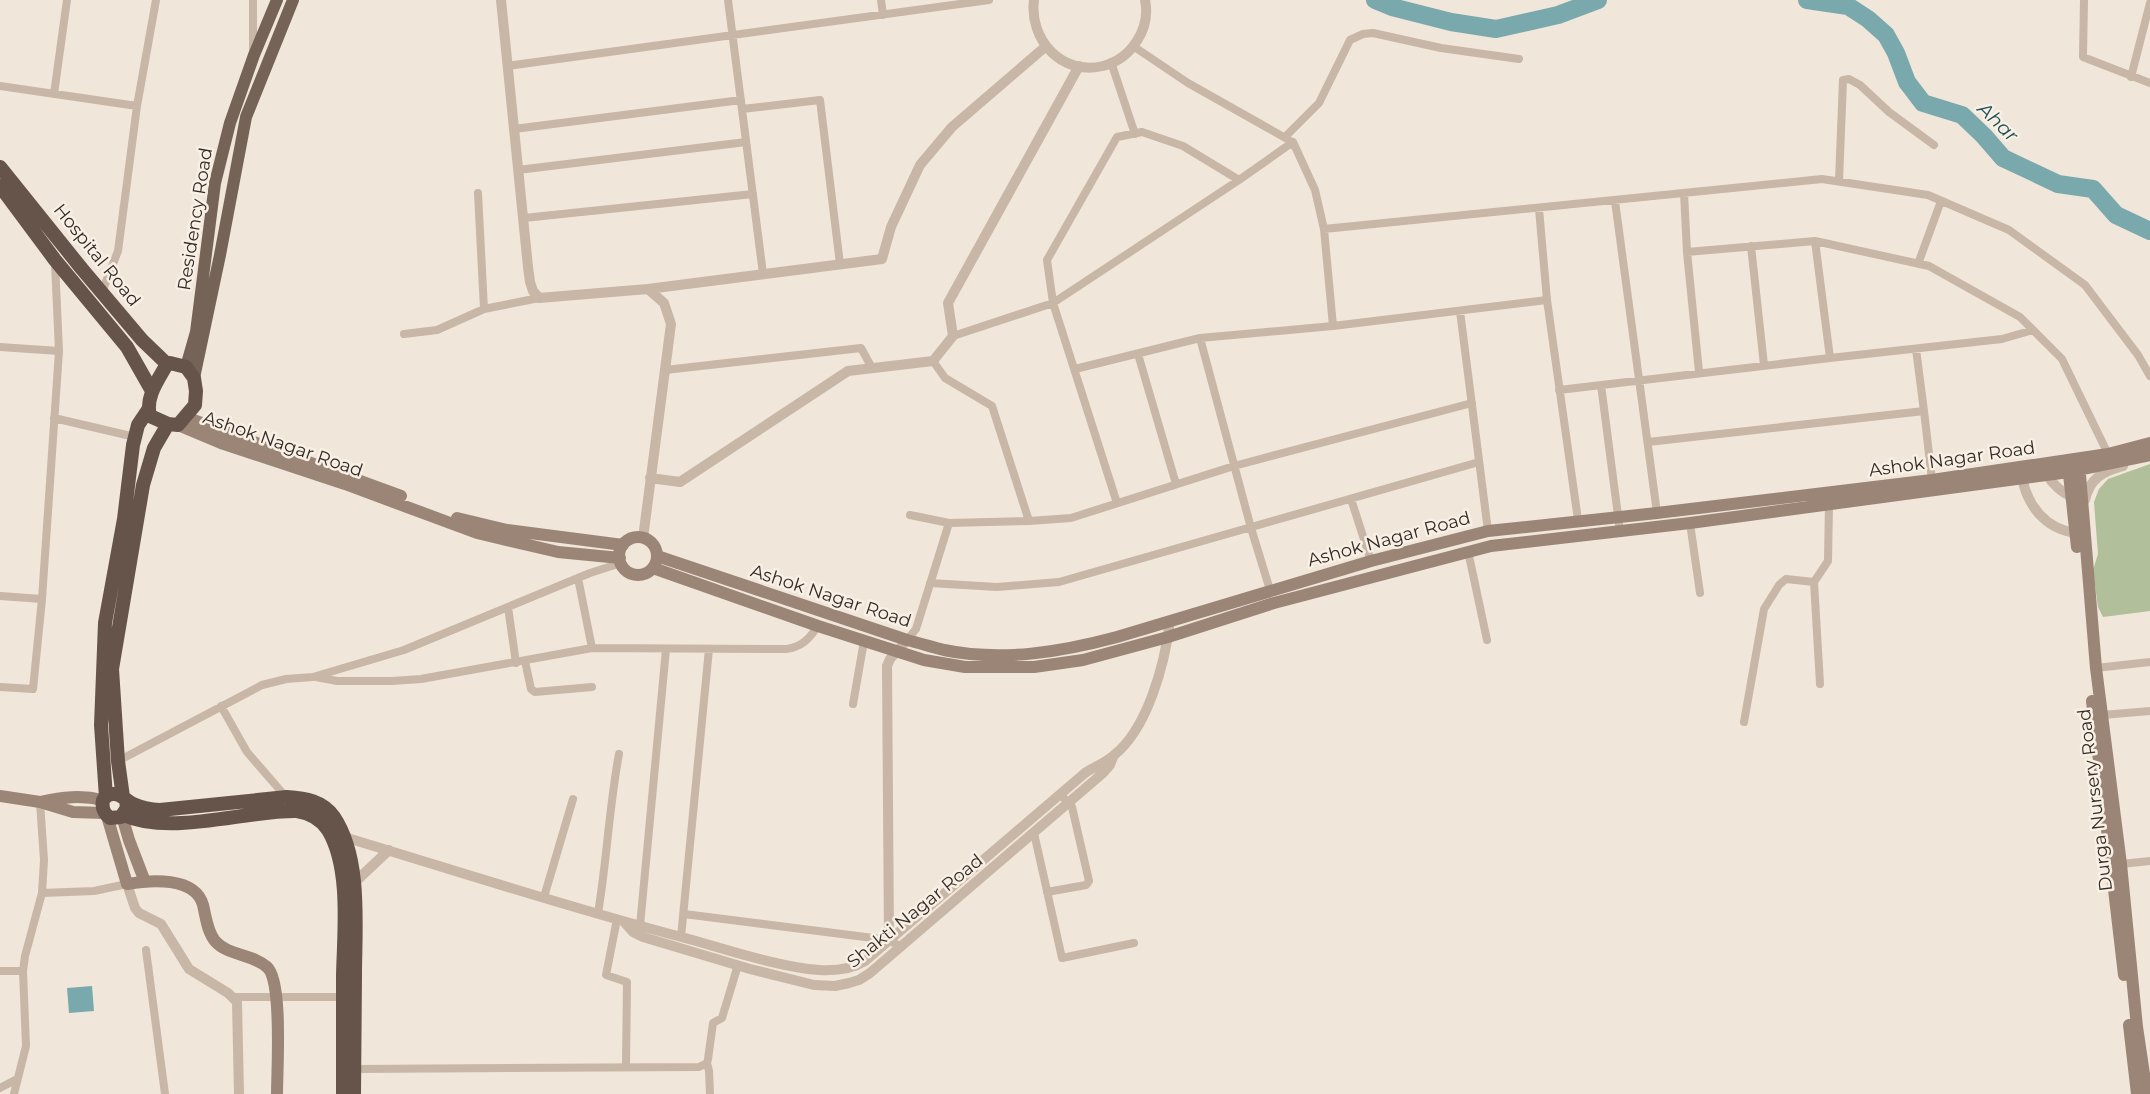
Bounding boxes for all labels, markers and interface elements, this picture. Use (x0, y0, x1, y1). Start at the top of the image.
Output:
water label: Ahar (1972, 97, 2023, 147)
street label: Residency Road (173, 146, 217, 292)
street label: Hospital Road (49, 199, 145, 311)
street label: Ashok Nagar Road (200, 406, 366, 482)
street label: Ashok Nagar Road (1867, 436, 2037, 482)
street label: Ashok Nagar Road (1305, 507, 1473, 571)
street label: Ashok Nagar Road (748, 560, 914, 632)
street label: Durga Nursery Road (2073, 707, 2117, 893)
street label: Shakti Nagar Road (843, 849, 987, 973)

